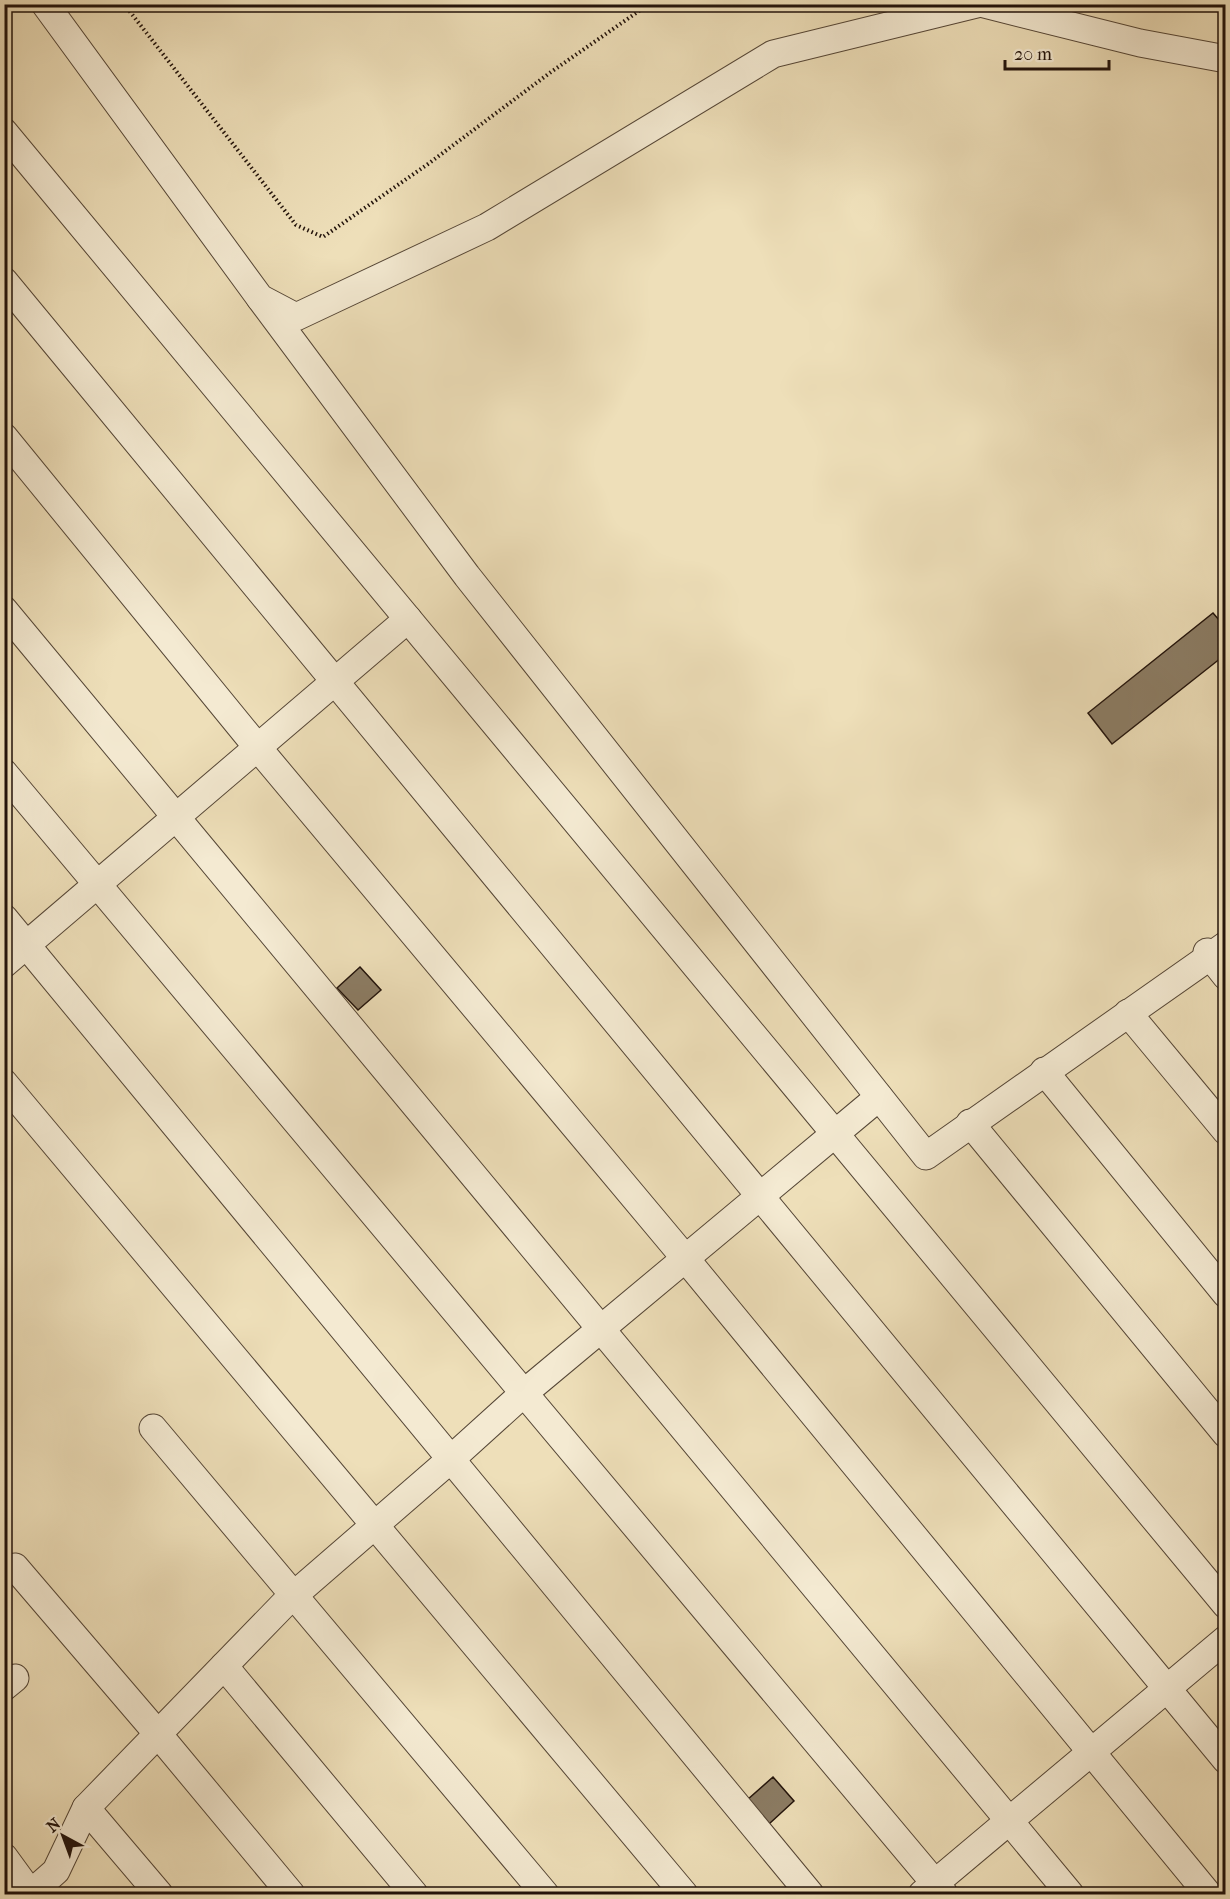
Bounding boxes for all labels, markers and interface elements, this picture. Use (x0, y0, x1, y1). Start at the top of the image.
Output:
scale bar (1005, 33, 1108, 71)
text: 20 m (1014, 44, 1052, 65)
north arrow (33, 1806, 93, 1866)
text: N (43, 1813, 65, 1836)

